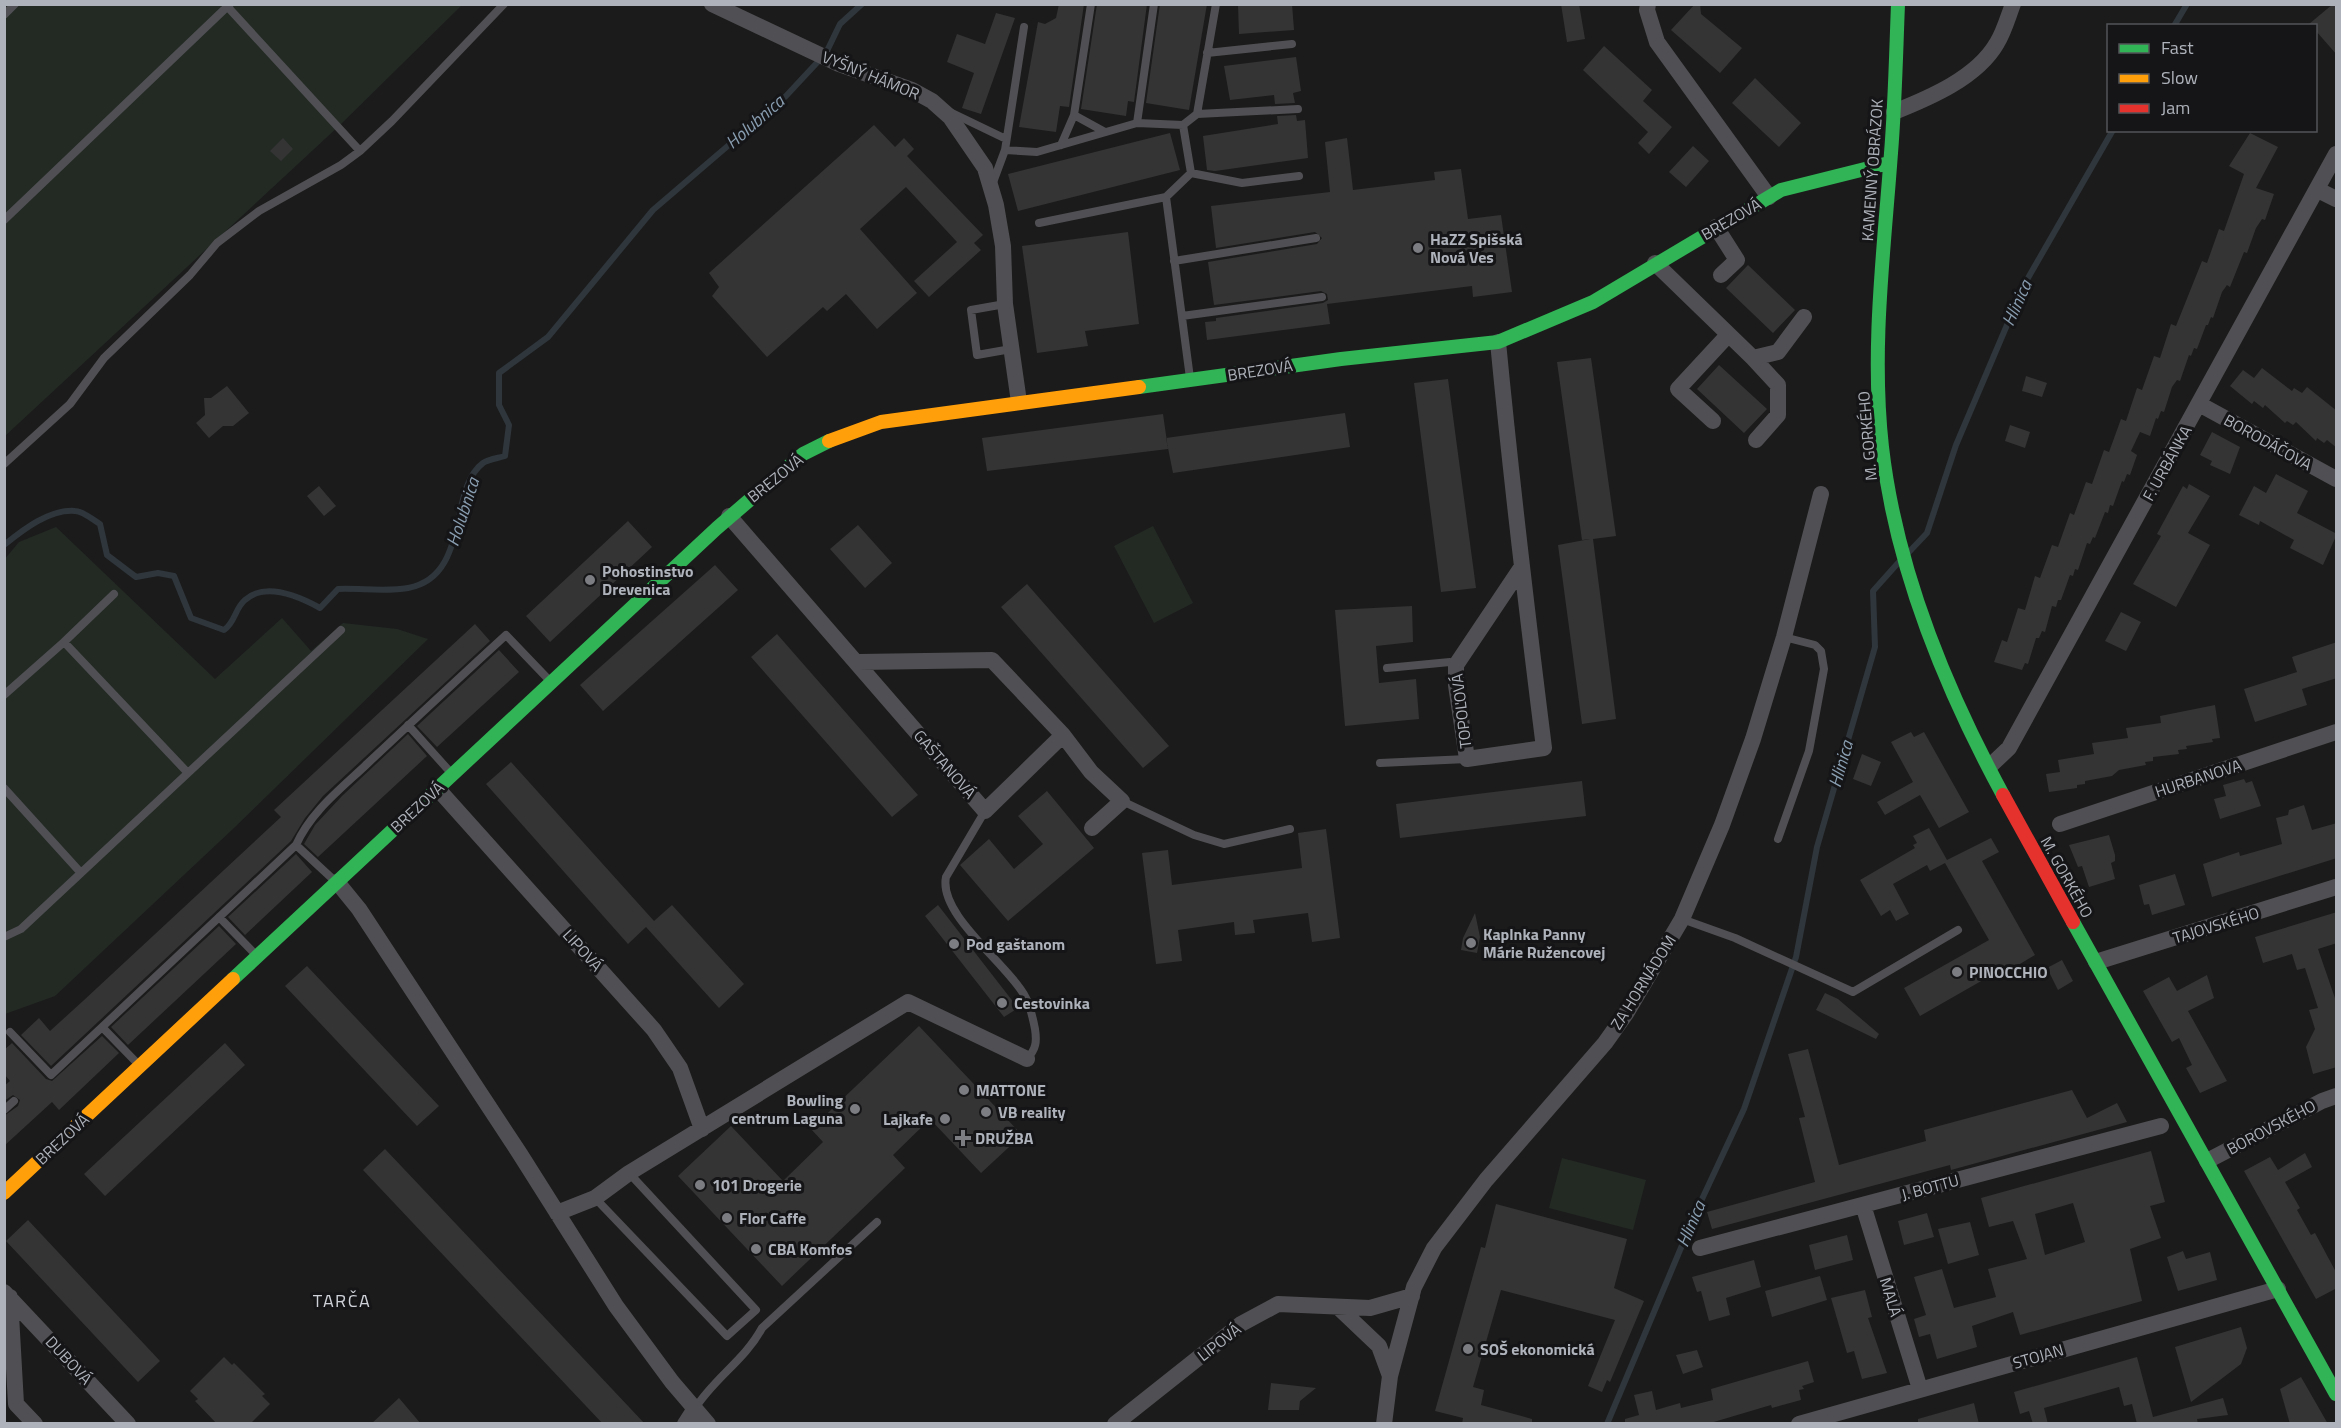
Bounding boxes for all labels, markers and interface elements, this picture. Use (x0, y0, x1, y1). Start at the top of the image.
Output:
legend (2107, 24, 2317, 132)
text: Fast (2161, 34, 2194, 61)
street label: VYŠNÝ HÁMOR (819, 44, 924, 106)
text: Slow (2161, 64, 2198, 91)
water label: Holubnica (719, 88, 791, 155)
text: Jam (2161, 94, 2190, 121)
street label: KAMENNÝ OBRÁZOK (1855, 98, 1889, 242)
street label: BREZOVÁ (1696, 192, 1766, 246)
place label: HaZZ Spišská Nová Ves (1430, 227, 1523, 269)
marker: HaZZ Spišská Nová Ves (1411, 241, 1425, 255)
water label: Hlinica (1995, 275, 2039, 330)
street label: BREZOVÁ (1226, 353, 1295, 387)
street label: M. GORKÉHO (1851, 390, 1883, 482)
street label: BORODÁČOVA (2220, 408, 2317, 476)
street label: F. URBÁNKA (2136, 420, 2198, 505)
street label: BREZOVÁ (742, 448, 808, 508)
water label: Holubnica (439, 473, 487, 550)
place label: Pohostinstvo Drevenica (602, 559, 693, 601)
marker: Pohostinstvo Drevenica (583, 573, 597, 587)
street label: TOPOĽOVÁ (1444, 672, 1477, 750)
street label: GAŠTANOVÁ (908, 724, 982, 804)
water label: Hlinica (1821, 736, 1860, 790)
street label: HURBANOVA (2152, 753, 2245, 803)
street label: BREZOVÁ (385, 775, 450, 838)
street label: M. GORKÉHO (2035, 832, 2099, 922)
street label: TAJOVSKÉHO (2170, 900, 2262, 950)
place label: Kaplnka Panny Márie Ružencovej (1483, 922, 1605, 964)
street label: LIPOVÁ (557, 923, 609, 977)
street label: ZA HORNÁDOM (1604, 930, 1682, 1034)
place label: Pod gaštanom (966, 932, 1065, 956)
marker: Kaplnka Panny Márie Ružencovej (1464, 936, 1478, 950)
marker: Pod gaštanom (947, 937, 961, 951)
place label: PINOCCHIO (1969, 960, 2048, 984)
marker: PINOCCHIO (1950, 965, 1964, 979)
place label: Cestovinka (1014, 991, 1090, 1015)
marker: Cestovinka (995, 996, 1009, 1010)
place label: MATTONE (976, 1078, 1046, 1102)
marker: MATTONE (957, 1083, 971, 1097)
place label: Bowling centrum Laguna (731, 1088, 843, 1130)
street label: BOROVSKÉHO (2222, 1093, 2320, 1161)
place label: VB reality (998, 1100, 1065, 1124)
marker: Bowling centrum Laguna (848, 1102, 862, 1116)
marker: VB reality (979, 1105, 993, 1119)
street label: BREZOVÁ (30, 1107, 95, 1170)
place label: Lajkafe (883, 1107, 933, 1131)
marker: Lajkafe (938, 1112, 952, 1126)
place label: DRUŽBA (975, 1126, 1034, 1150)
marker: DRUŽBA (956, 1131, 970, 1145)
street label: J. BOTTU (1898, 1168, 1962, 1206)
place label: 101 Drogerie (712, 1173, 802, 1197)
marker: 101 Drogerie (693, 1178, 707, 1192)
water label: Hlinica (1669, 1196, 1713, 1251)
place label: Flor Caffe (739, 1206, 806, 1230)
marker: Flor Caffe (720, 1211, 734, 1225)
place label: CBA Komfos (768, 1237, 852, 1261)
marker: CBA Komfos (749, 1242, 763, 1256)
street label: MALÁ (1874, 1274, 1908, 1320)
district label: TARČA (313, 1287, 371, 1314)
street label: LIPOVÁ (1192, 1317, 1246, 1367)
street label: DUBOVÁ (40, 1330, 98, 1390)
place label: SOŠ ekonomická (1480, 1337, 1595, 1361)
street label: STOJAN (2010, 1337, 2066, 1375)
marker: SOŠ ekonomická (1461, 1342, 1475, 1356)

